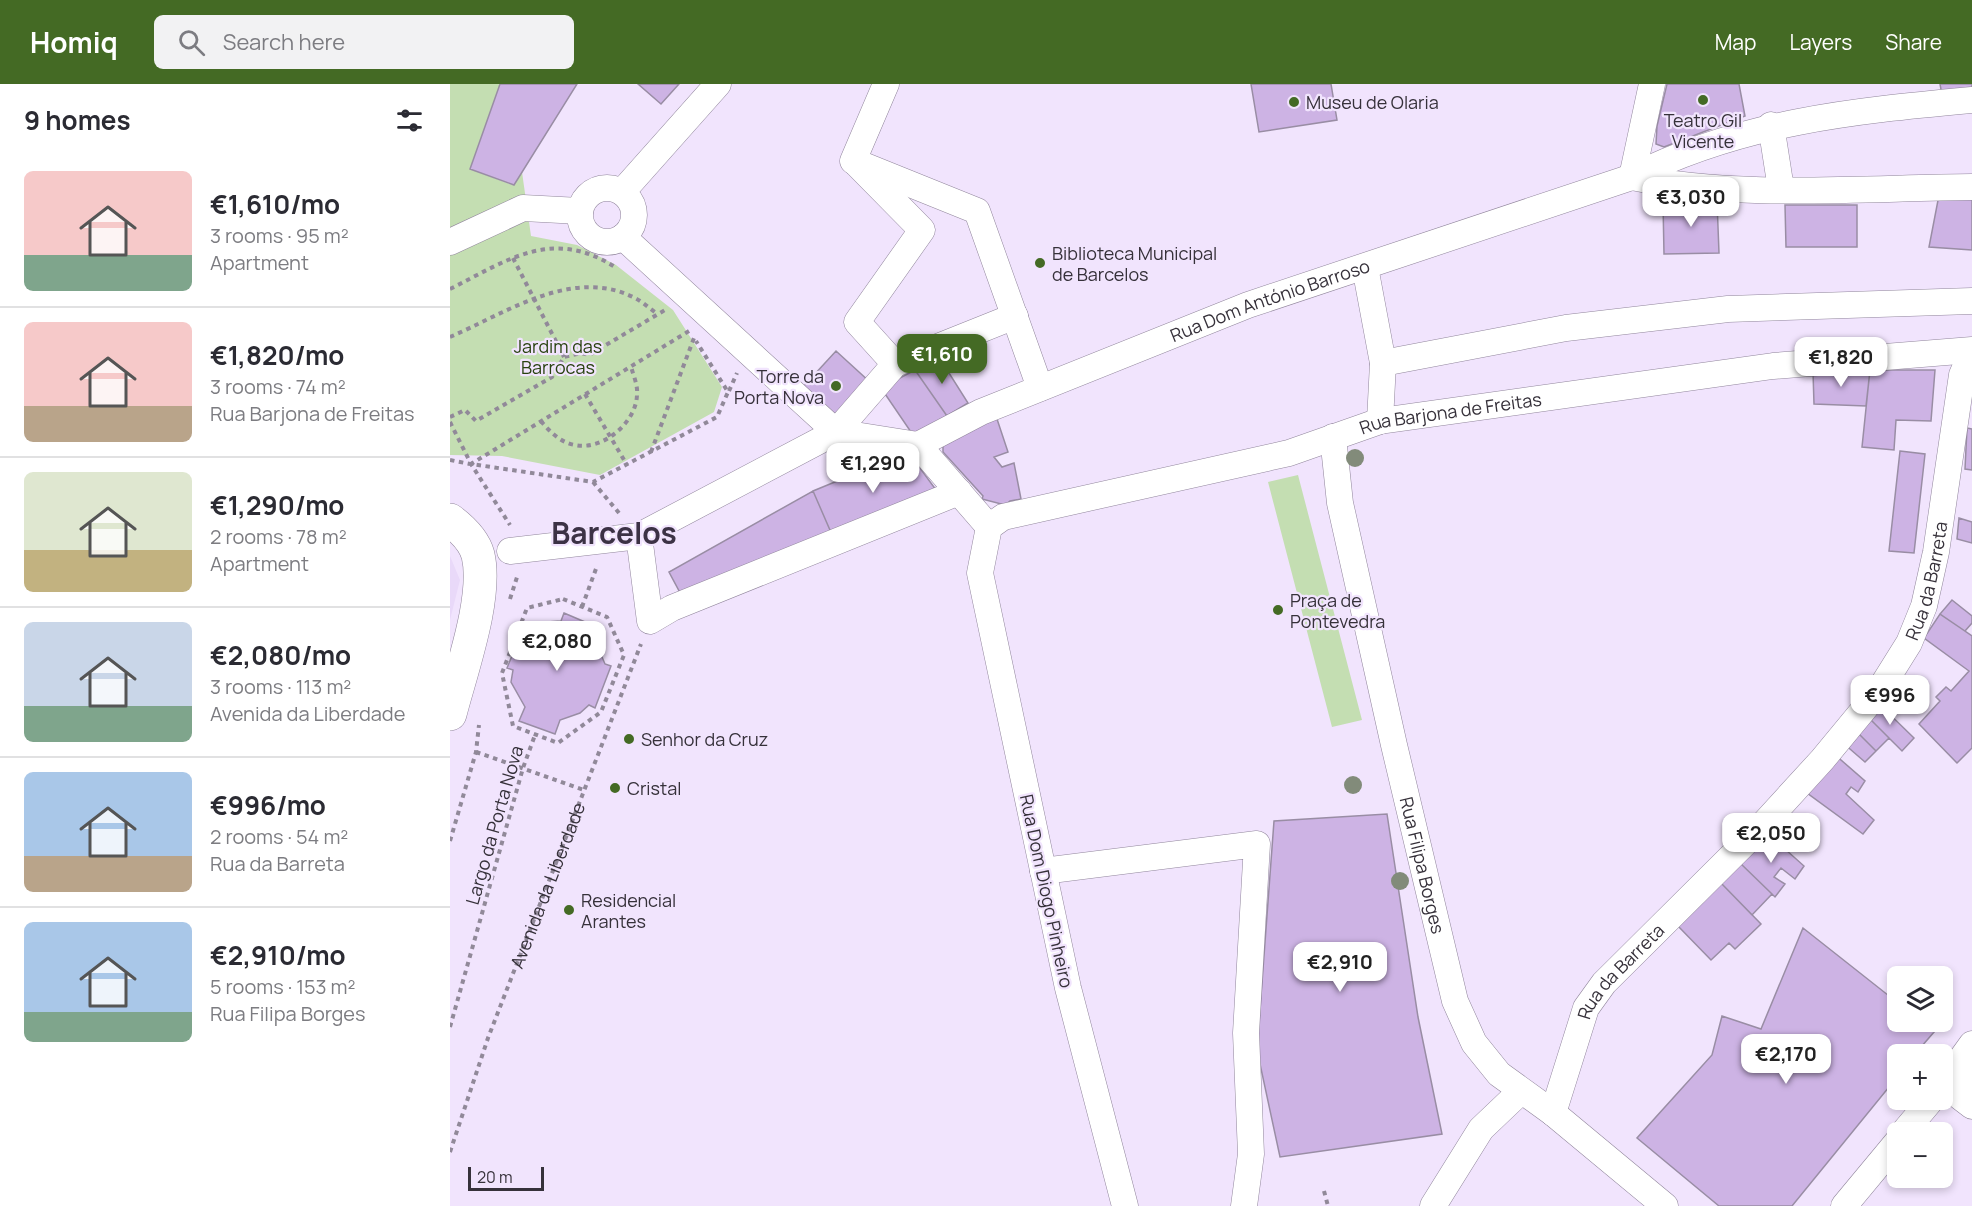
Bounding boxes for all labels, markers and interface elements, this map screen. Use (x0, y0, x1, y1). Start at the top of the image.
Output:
search box (154, 15, 574, 69)
text: Homiq (30, 23, 118, 61)
icon: search (175, 26, 208, 59)
text: Search here (223, 27, 345, 57)
text: Map (1715, 28, 1756, 56)
text: Layers (1789, 28, 1852, 56)
text: Share (1885, 28, 1942, 56)
place label: Museu de Olaria (1306, 90, 1439, 114)
marker: Teatro Gil Vicente (1696, 93, 1710, 107)
marker: Museu de Olaria (1287, 95, 1301, 109)
text: 9 homes (24, 102, 131, 138)
icon: filters (393, 104, 426, 137)
place label: Teatro Gil Vicente (1664, 108, 1742, 153)
pin: €3,030 (1642, 177, 1740, 228)
text: €3,030 (1656, 183, 1726, 210)
text: €1,610/mo (210, 186, 340, 222)
icon: home (72, 195, 144, 267)
text: 3 rooms · 95 m² (210, 222, 349, 249)
place label: Biblioteca Municipal de Barcelos (1052, 241, 1217, 286)
text: Apartment (210, 249, 309, 276)
street label: Rua Dom António Barroso (1166, 253, 1373, 347)
marker: Biblioteca Municipal de Barcelos (1033, 256, 1047, 270)
park label: Jardim das Barrocas (514, 334, 602, 379)
pin: €1,610 (893, 334, 991, 385)
text: €1,820/mo (210, 337, 344, 373)
pin: €1,820 (1792, 337, 1890, 388)
text: €1,610 (911, 340, 973, 367)
text: €1,820 (1809, 343, 1874, 370)
icon: home (72, 346, 144, 418)
place label: Torre da Porta Nova (734, 364, 824, 409)
text: 3 rooms · 74 m² (210, 373, 346, 400)
marker: Torre da Porta Nova (829, 379, 843, 393)
street label: Rua Barjona de Freitas (1356, 387, 1543, 439)
text: Rua Barjona de Freitas (210, 400, 415, 427)
pin: €1,290 (824, 443, 922, 494)
text: €1,290 (840, 449, 906, 476)
text: €1,290/mo (210, 487, 344, 523)
icon: home (72, 496, 144, 568)
district label: Barcelos (551, 512, 677, 553)
street label: Rua da Barreta (1900, 520, 1952, 644)
text: 2 rooms · 78 m² (210, 523, 347, 550)
text: Apartment (210, 550, 309, 577)
place label: Praça de Pontevedra (1290, 588, 1385, 633)
marker: Praça de Pontevedra (1271, 603, 1285, 617)
pin: €2,080 (508, 621, 606, 672)
text: €2,080 (522, 627, 592, 654)
text: €2,080/mo (210, 637, 351, 673)
icon: home (72, 646, 144, 718)
text: 3 rooms · 113 m² (210, 673, 351, 700)
pin: €996 (1854, 675, 1926, 726)
text: €996 (1865, 681, 1915, 708)
text: Avenida da Liberdade (210, 700, 405, 727)
place label: Senhor da Cruz (641, 727, 768, 751)
marker: Senhor da Cruz (622, 732, 636, 746)
street label: Largo da Porta Nova (460, 743, 528, 907)
place label: Cristal (627, 776, 681, 800)
marker: Cristal (608, 781, 622, 795)
text: €996/mo (210, 787, 326, 823)
street label: Rua Dom Diogo Pinheiro (1015, 792, 1079, 990)
street label: Rua Filipa Borges (1395, 794, 1451, 936)
icon: home (72, 796, 144, 868)
street label: Avenida da Liberdade (504, 799, 590, 972)
pin: €2,050 (1722, 813, 1820, 864)
text: €2,050 (1736, 819, 1806, 846)
text: 2 rooms · 54 m² (210, 823, 348, 850)
text: Rua da Barreta (210, 850, 345, 877)
place label: Residencial Arantes (581, 888, 676, 933)
marker: Residencial Arantes (562, 903, 576, 917)
street label: Rua da Barreta (1571, 918, 1669, 1022)
text: €2,910/mo (210, 937, 345, 973)
pin: €2,910 (1291, 942, 1389, 993)
icon: home (72, 946, 144, 1018)
text: €2,910 (1307, 948, 1373, 975)
map controls (1887, 966, 1953, 1188)
button: layers (1887, 966, 1953, 1032)
text: 5 rooms · 153 m² (210, 973, 356, 1000)
text: Rua Filipa Borges (210, 1000, 366, 1027)
pin: €2,170 (1737, 1034, 1835, 1085)
text: €2,170 (1755, 1040, 1817, 1067)
button: + (1887, 1044, 1953, 1110)
button: − (1887, 1122, 1953, 1188)
scale bar (468, 1164, 544, 1192)
text: 20 m (477, 1166, 513, 1188)

